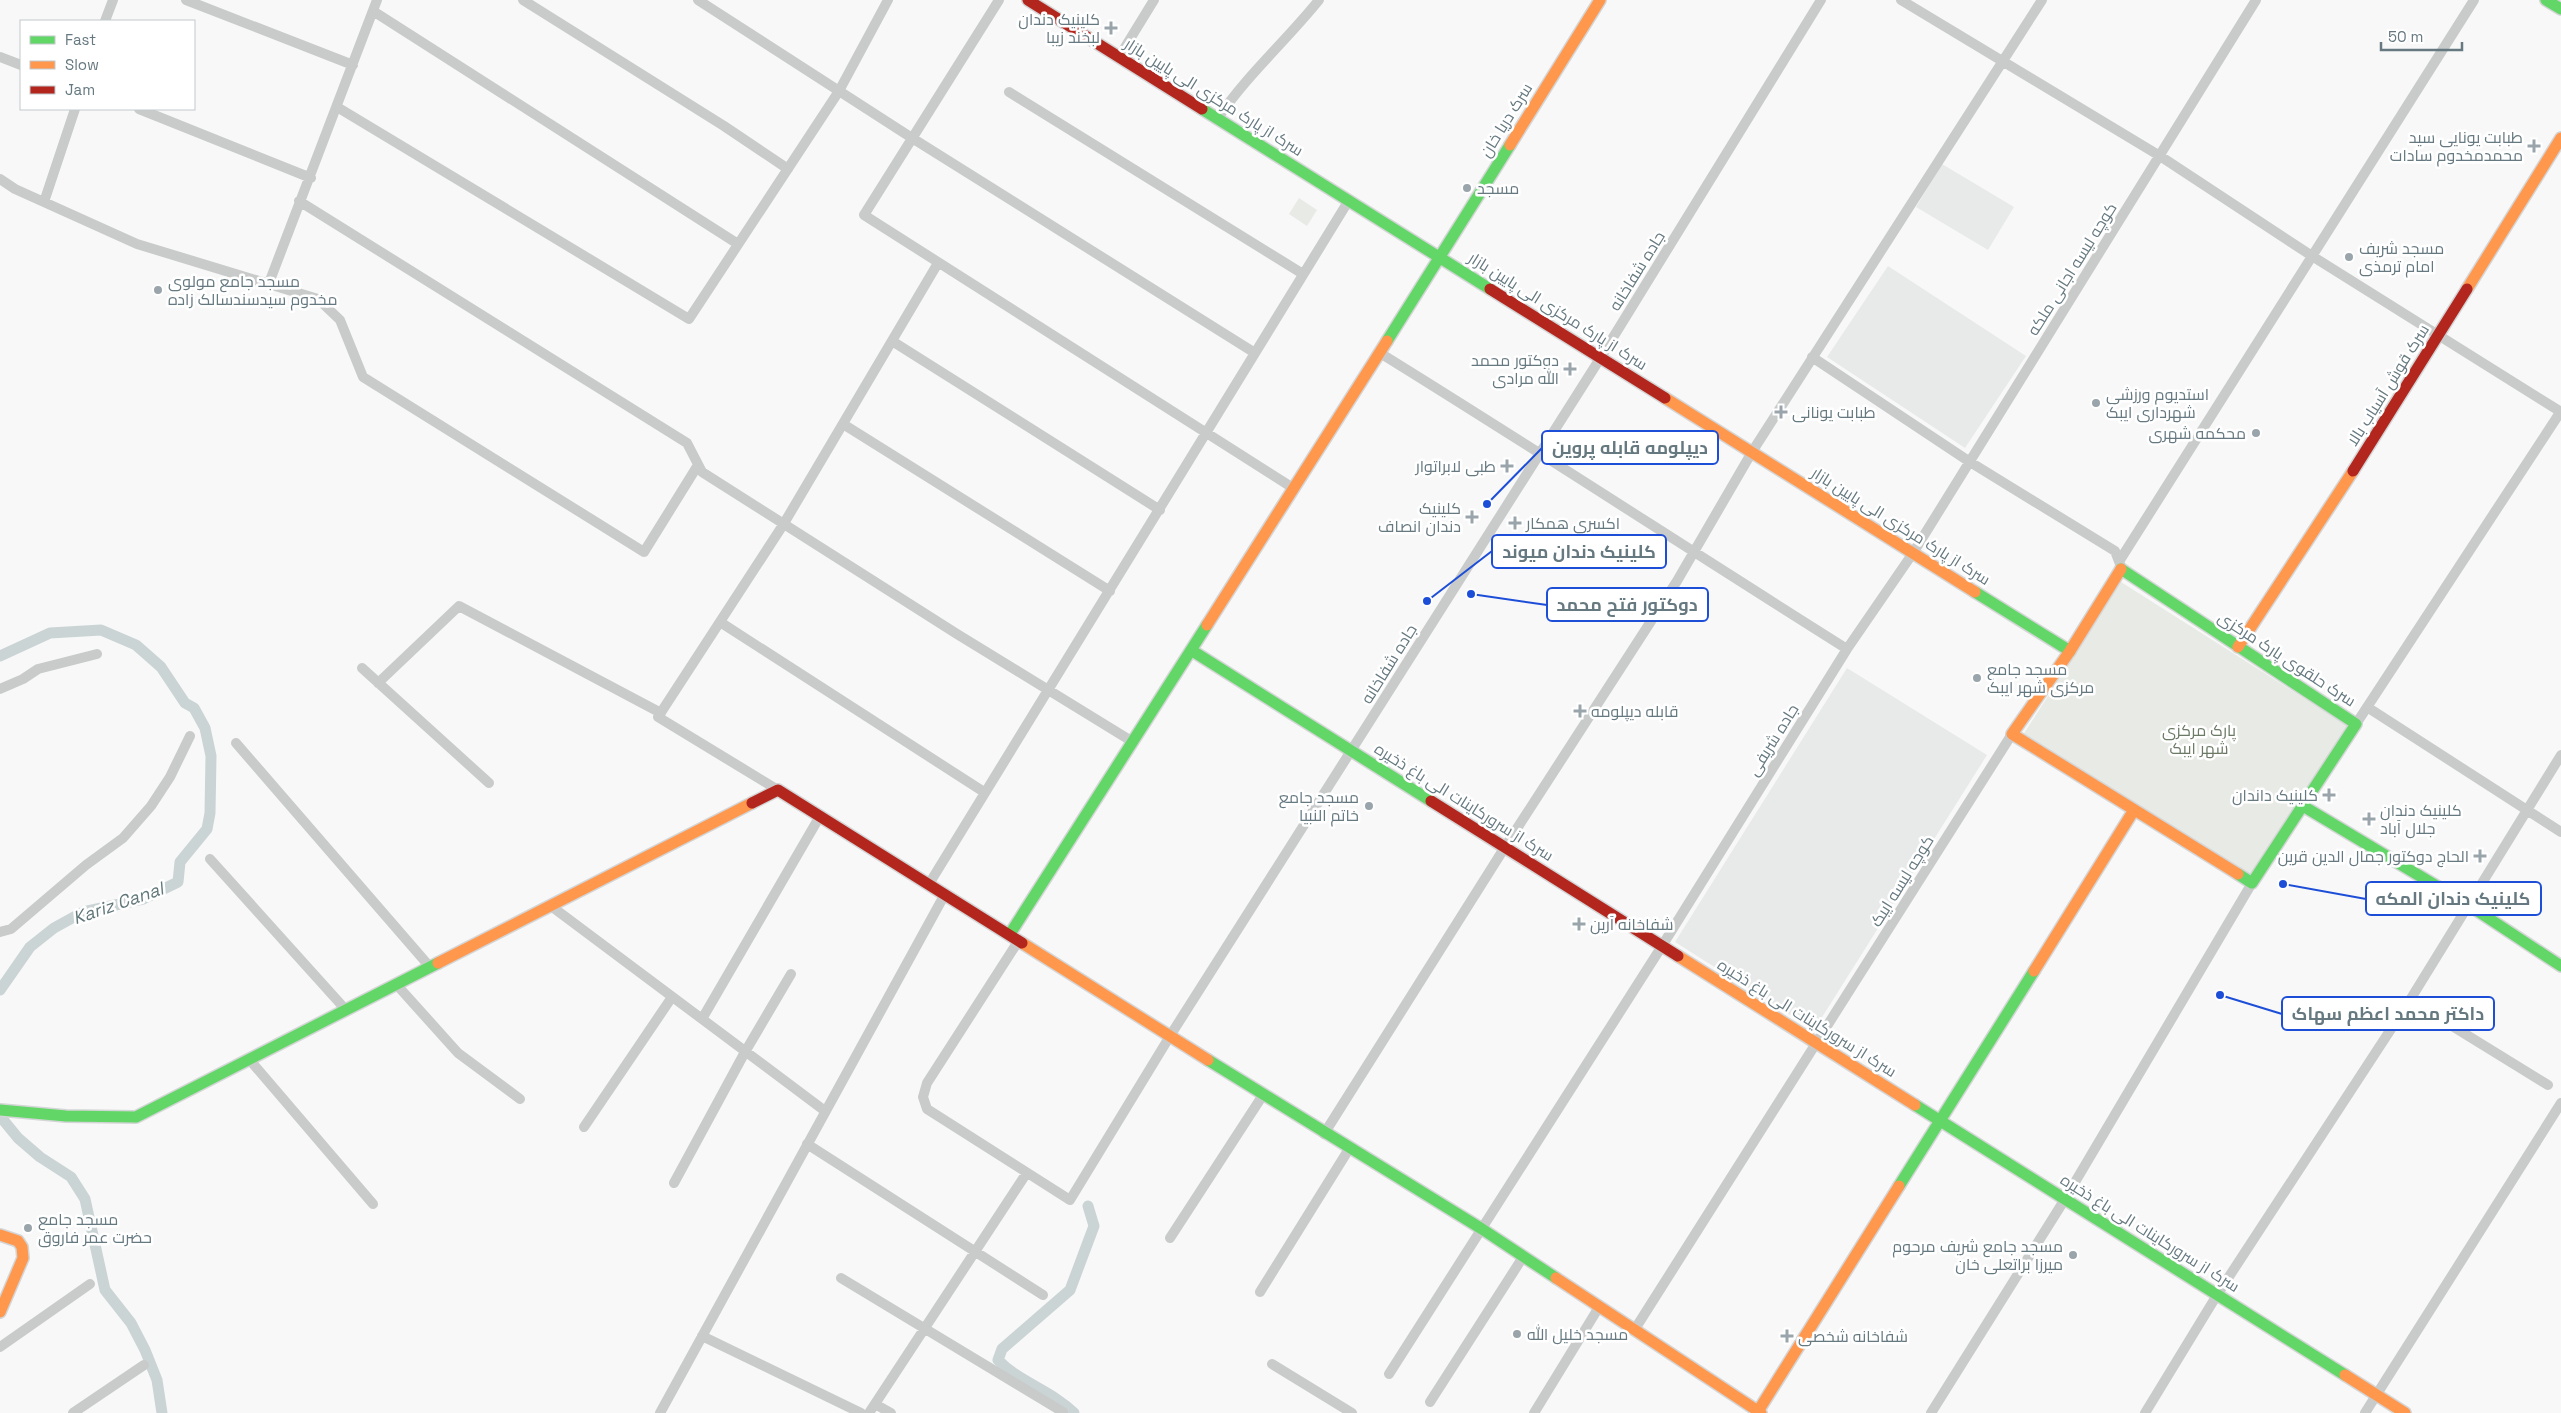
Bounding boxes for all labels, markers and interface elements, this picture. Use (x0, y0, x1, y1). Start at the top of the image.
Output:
place label: کلینیک دندان لبخند زیبا (1018, 9, 1100, 48)
legend (20, 20, 195, 110)
scale bar (2381, 20, 2462, 52)
marker: کلینیک دندان لبخند زیبا (1104, 21, 1118, 35)
text: 50 m (2388, 27, 2423, 46)
text: Fast (65, 30, 96, 49)
street label: سرک از پارک مرکزی الی پایین بازار (1119, 33, 1307, 162)
text: Slow (65, 55, 99, 74)
street label: سرک دریا خان (1475, 79, 1537, 161)
text: Jam (65, 80, 95, 99)
place label: طبابت یونایی سید محمدمخدوم سادات (2390, 127, 2523, 167)
marker: طبابت یونایی سید محمدمخدوم سادات (2527, 139, 2541, 153)
place label: مسجد (1477, 178, 1519, 199)
marker: مسجد (1461, 182, 1473, 194)
street label: کوچه لیسه اجانی ملکه (2023, 199, 2122, 340)
street label: جاده شفاخانه (1604, 227, 1670, 315)
place label: مسجد شریف امام ترمذی (2359, 238, 2444, 278)
street label: سرک از پارک مرکزی الی پایین بازار (1463, 247, 1651, 376)
marker: مسجد شریف امام ترمذی (2343, 251, 2355, 263)
place label: مسجد جامع مولوی مخدوم سیدسندسالک زاده (168, 271, 337, 311)
marker: مسجد جامع مولوی مخدوم سیدسندسالک زاده (152, 284, 164, 296)
street label: سرک قوش آسیاب بالا (2342, 320, 2434, 450)
place label: دوکتور محمد الله مرادی (1471, 350, 1559, 389)
marker: دوکتور محمد الله مرادی (1563, 362, 1577, 376)
place label: استدیوم ورزشی شهرداری ایبک (2106, 384, 2209, 423)
marker: استدیوم ورزشی شهرداری ایبک (2090, 397, 2102, 409)
place label: طبابت یونانی (1792, 402, 1876, 423)
marker: طبابت یونانی (1774, 405, 1788, 419)
place label: محکمه شهری (2148, 423, 2246, 444)
marker: محکمه شهری (2250, 427, 2262, 439)
callout: دیپلومه قابله پروین (1542, 431, 1718, 464)
text: دیپلومه قابله پروین (1552, 436, 1708, 460)
place label: طبی لابراتوار (1414, 456, 1496, 477)
marker: طبی لابراتوار (1500, 459, 1514, 473)
street label: سرک از پارک مرکزی الی پایین بازار (1806, 462, 1994, 591)
place label: کلینیک دندان انصاف (1378, 498, 1461, 537)
marker: کلینیک دندان انصاف (1465, 510, 1479, 524)
place label: اکسری همکار (1525, 513, 1620, 534)
marker: اکسری همکار (1508, 516, 1522, 530)
callout: کلینیک دندان میوند (1492, 535, 1666, 568)
text: کلینیک دندان میوند (1502, 540, 1656, 563)
callout: دوکتور فتح محمد (1547, 588, 1708, 621)
text: دوکتور فتح محمد (1556, 593, 1698, 617)
street label: سرک حلقوی پارک مرکزی (2214, 607, 2360, 712)
street label: جاده شفاخانه (1356, 620, 1422, 708)
place label: مسجد جامع مرکزی شهر ایبک (1987, 659, 2094, 698)
marker: مسجد جامع مرکزی شهر ایبک (1971, 672, 1983, 684)
street label: جاده شریفی (1743, 700, 1803, 780)
place label: قابله دیپلومه (1591, 701, 1678, 722)
marker: قابله دیپلومه (1573, 704, 1587, 718)
park label: پارک مرکزی شهر ایبک (2162, 720, 2237, 759)
street label: سرک از سرورکاینات الی باغ ذخیره (1370, 738, 1557, 867)
place label: کلینیک داندان (2232, 785, 2318, 806)
place label: مسجد جامع خاتم النبیا (1279, 787, 1359, 827)
marker: کلینیک داندان (2322, 788, 2336, 802)
marker: مسجد جامع خاتم النبیا (1363, 800, 1375, 812)
place label: کلینیک دندان جلال آباد (2380, 800, 2462, 839)
marker: کلینیک دندان جلال آباد (2362, 812, 2376, 826)
street label: کوچه لیسه ایبک (1866, 831, 1939, 931)
place label: الحاج دوکتور جمال الدین قرین (2278, 846, 2469, 868)
marker: الحاج دوکتور جمال الدین قرین (2473, 849, 2487, 863)
water label: Kariz Canal (70, 876, 169, 929)
callout: کلینیک دندان المکه (2366, 882, 2541, 915)
text: کلینیک دندان المکه (2375, 887, 2531, 910)
place label: شفاخانه آرین (1590, 914, 1673, 935)
marker: شفاخانه آرین (1572, 917, 1586, 931)
street label: سرک از سرورکاینات الی باغ ذخیره (1713, 954, 1900, 1083)
callout: داکتر محمد اعظم سهاک (2282, 997, 2494, 1030)
text: داکتر محمد اعظم سهاک (2292, 1002, 2484, 1026)
street label: سرک از سرورکاینات الی باغ ذخیره (2056, 1169, 2243, 1298)
place label: مسجد جامع حضرت عمر فاروق (38, 1209, 152, 1248)
marker: مسجد جامع حضرت عمر فاروق (22, 1222, 34, 1234)
place label: مسجد جامع شریف مرحوم میرزا براتعلی خان (1892, 1236, 2063, 1275)
marker: مسجد جامع شریف مرحوم میرزا براتعلی خان (2067, 1249, 2079, 1261)
place label: مسجد خلیل الله (1527, 1324, 1628, 1345)
place label: شفاخانه شخصی (1798, 1326, 1908, 1347)
marker: مسجد خلیل الله (1511, 1328, 1523, 1340)
marker: شفاخانه شخصی (1780, 1329, 1794, 1343)

